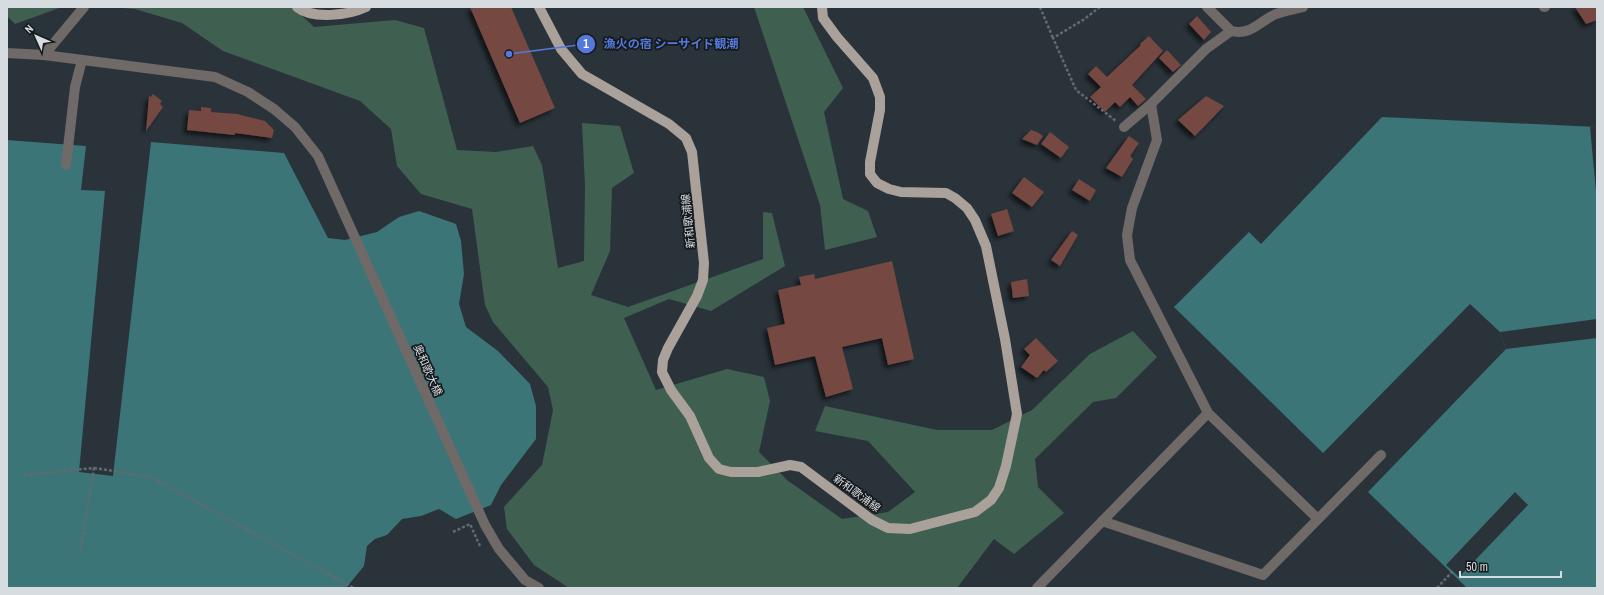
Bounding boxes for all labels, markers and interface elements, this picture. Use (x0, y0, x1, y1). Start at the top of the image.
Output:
north arrow (16, 16, 56, 56)
text: N (22, 22, 36, 36)
callout: 漁火の宿 シーサイド観潮 (576, 32, 747, 56)
text: 1 (583, 36, 589, 52)
text: 漁火の宿 シーサイド観潮 (604, 36, 738, 52)
street label: 新和歌浦線 (678, 193, 698, 249)
street label: 奥和歌大橋 (410, 342, 446, 398)
street label: 新和歌浦線 (831, 471, 883, 515)
scale bar (1460, 553, 1561, 579)
text: 50 m (1466, 559, 1488, 575)

